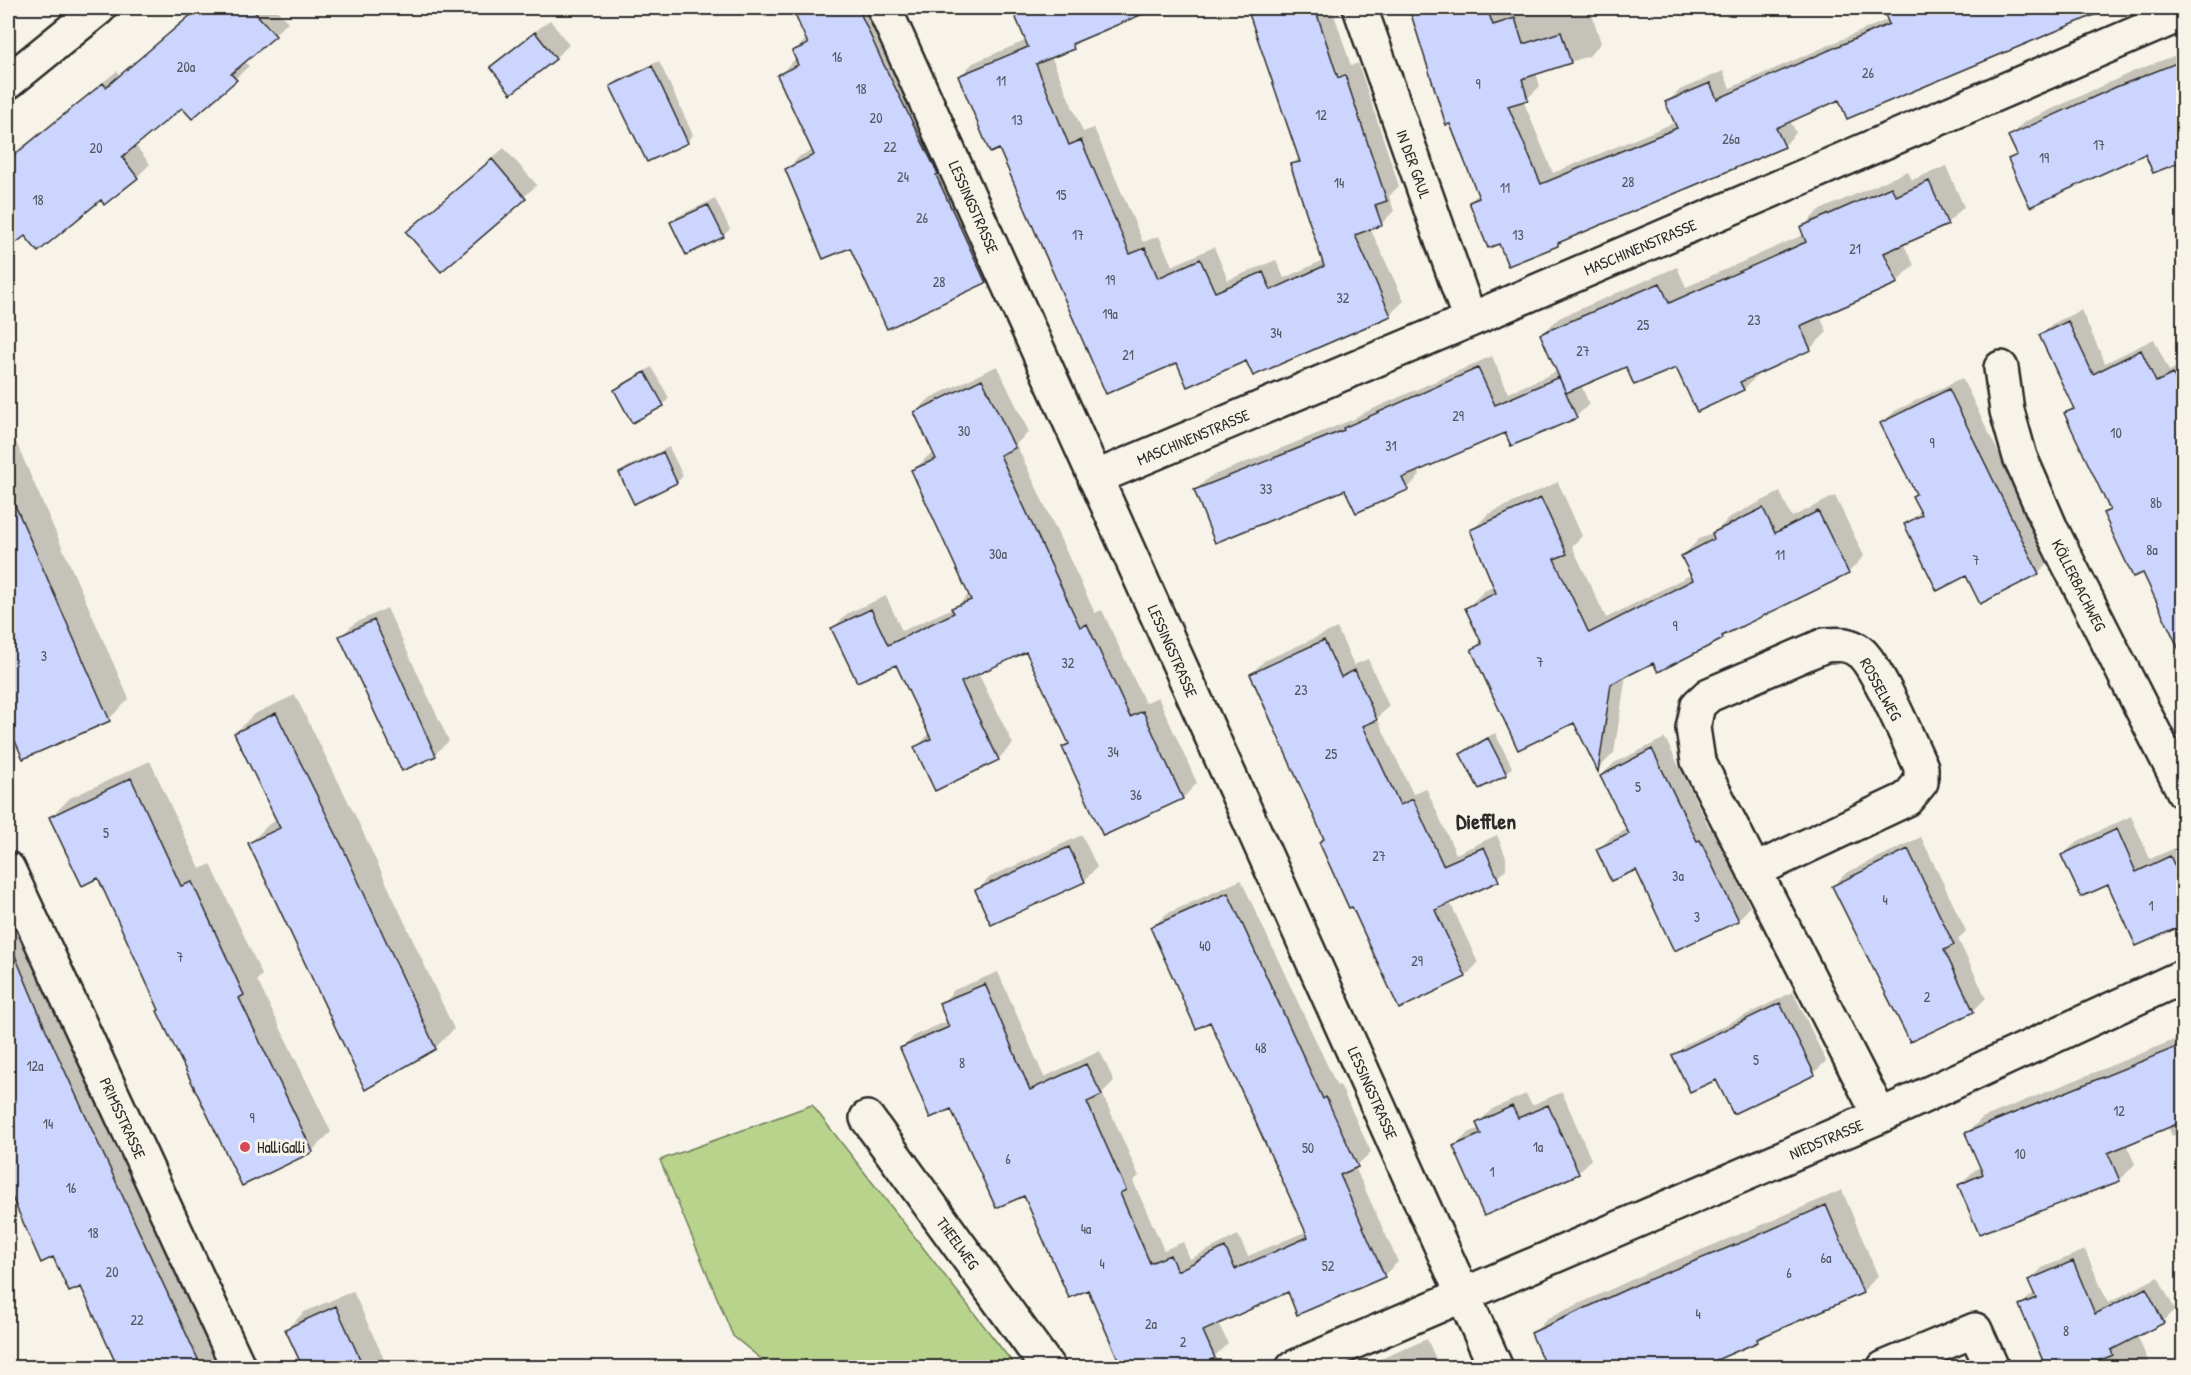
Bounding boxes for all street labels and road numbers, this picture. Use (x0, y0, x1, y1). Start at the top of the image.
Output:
street label: IN DER GAUL (1391, 126, 1437, 202)
street label: LESSINGSTRASSE (944, 157, 1004, 257)
street label: MASCHINENSTRASSE (1580, 213, 1700, 281)
street label: MASCHINENSTRASSE (1133, 403, 1253, 471)
street label: KÖLLERBACHWEG (2046, 535, 2112, 635)
street label: LESSINGSTRASSE (1143, 601, 1203, 701)
street label: ROSSELWEG (1855, 654, 1907, 725)
street label: LESSINGSTRASSE (1343, 1043, 1403, 1143)
street label: PRIMSSTRASSE (95, 1074, 151, 1162)
street label: NIEDSTRASSE (1786, 1114, 1866, 1164)
street label: THEELWEG (932, 1212, 985, 1274)

